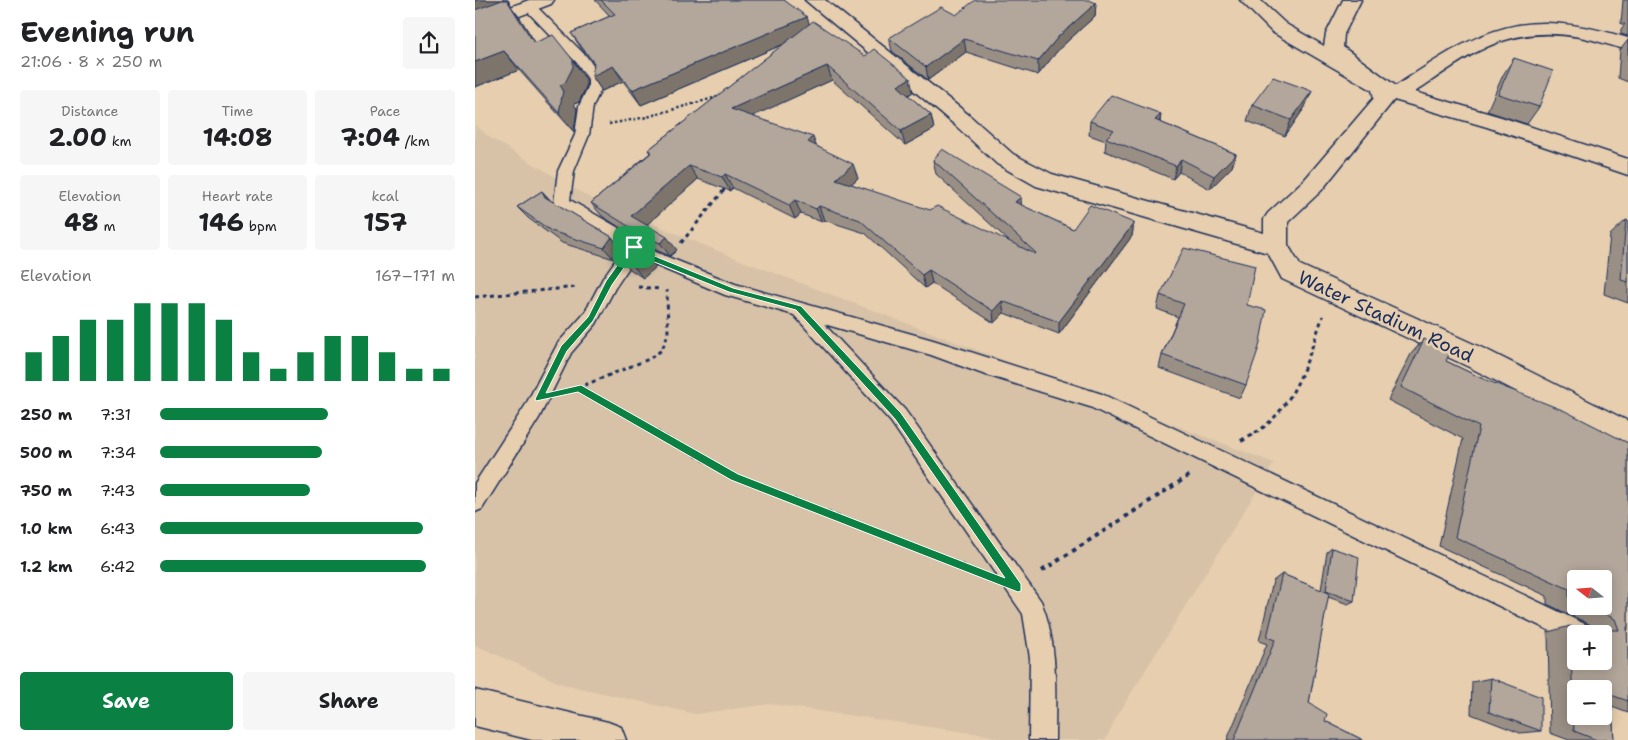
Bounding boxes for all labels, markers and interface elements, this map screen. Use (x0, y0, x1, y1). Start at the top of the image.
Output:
text: Evening run (20, 13, 195, 51)
button: share (403, 17, 455, 69)
text: 21:06 · 8 × 250 m (20, 51, 162, 72)
text: Distance (61, 102, 119, 120)
text: Time (221, 102, 254, 120)
text: Pace (370, 102, 401, 120)
text: 2.00 (48, 120, 107, 154)
text: 14:08 (202, 120, 272, 154)
text: 7:04 (341, 120, 400, 154)
text: km (107, 132, 132, 150)
text: /km (400, 132, 430, 150)
text: Elevation (58, 187, 121, 205)
text: Heart rate (202, 187, 273, 205)
text: kcal (372, 187, 399, 205)
text: 48 (64, 205, 99, 239)
text: 146 (198, 205, 244, 239)
text: 157 (363, 205, 407, 239)
text: m (99, 217, 116, 235)
text: bpm (244, 217, 277, 235)
pin (613, 226, 655, 268)
icon: arrive (620, 233, 648, 261)
text: Elevation (20, 265, 92, 286)
text: 167–171 m (375, 265, 455, 286)
street label: Water Stadium Road (1294, 265, 1478, 368)
text: 250 m (20, 404, 72, 425)
text: 7:31 (100, 404, 131, 425)
text: 500 m (20, 442, 72, 463)
text: 7:34 (100, 442, 136, 463)
text: 750 m (20, 480, 72, 501)
text: 7:43 (100, 480, 135, 501)
text: 1.0 km (20, 518, 72, 539)
text: 6:43 (100, 518, 135, 539)
text: 1.2 km (20, 556, 73, 577)
text: 6:42 (100, 556, 135, 577)
north arrow (1567, 570, 1613, 615)
map controls (1567, 570, 1612, 725)
button: + (1567, 625, 1612, 670)
button: Save (20, 672, 233, 730)
button: Share (243, 672, 455, 730)
button: − (1567, 680, 1612, 725)

